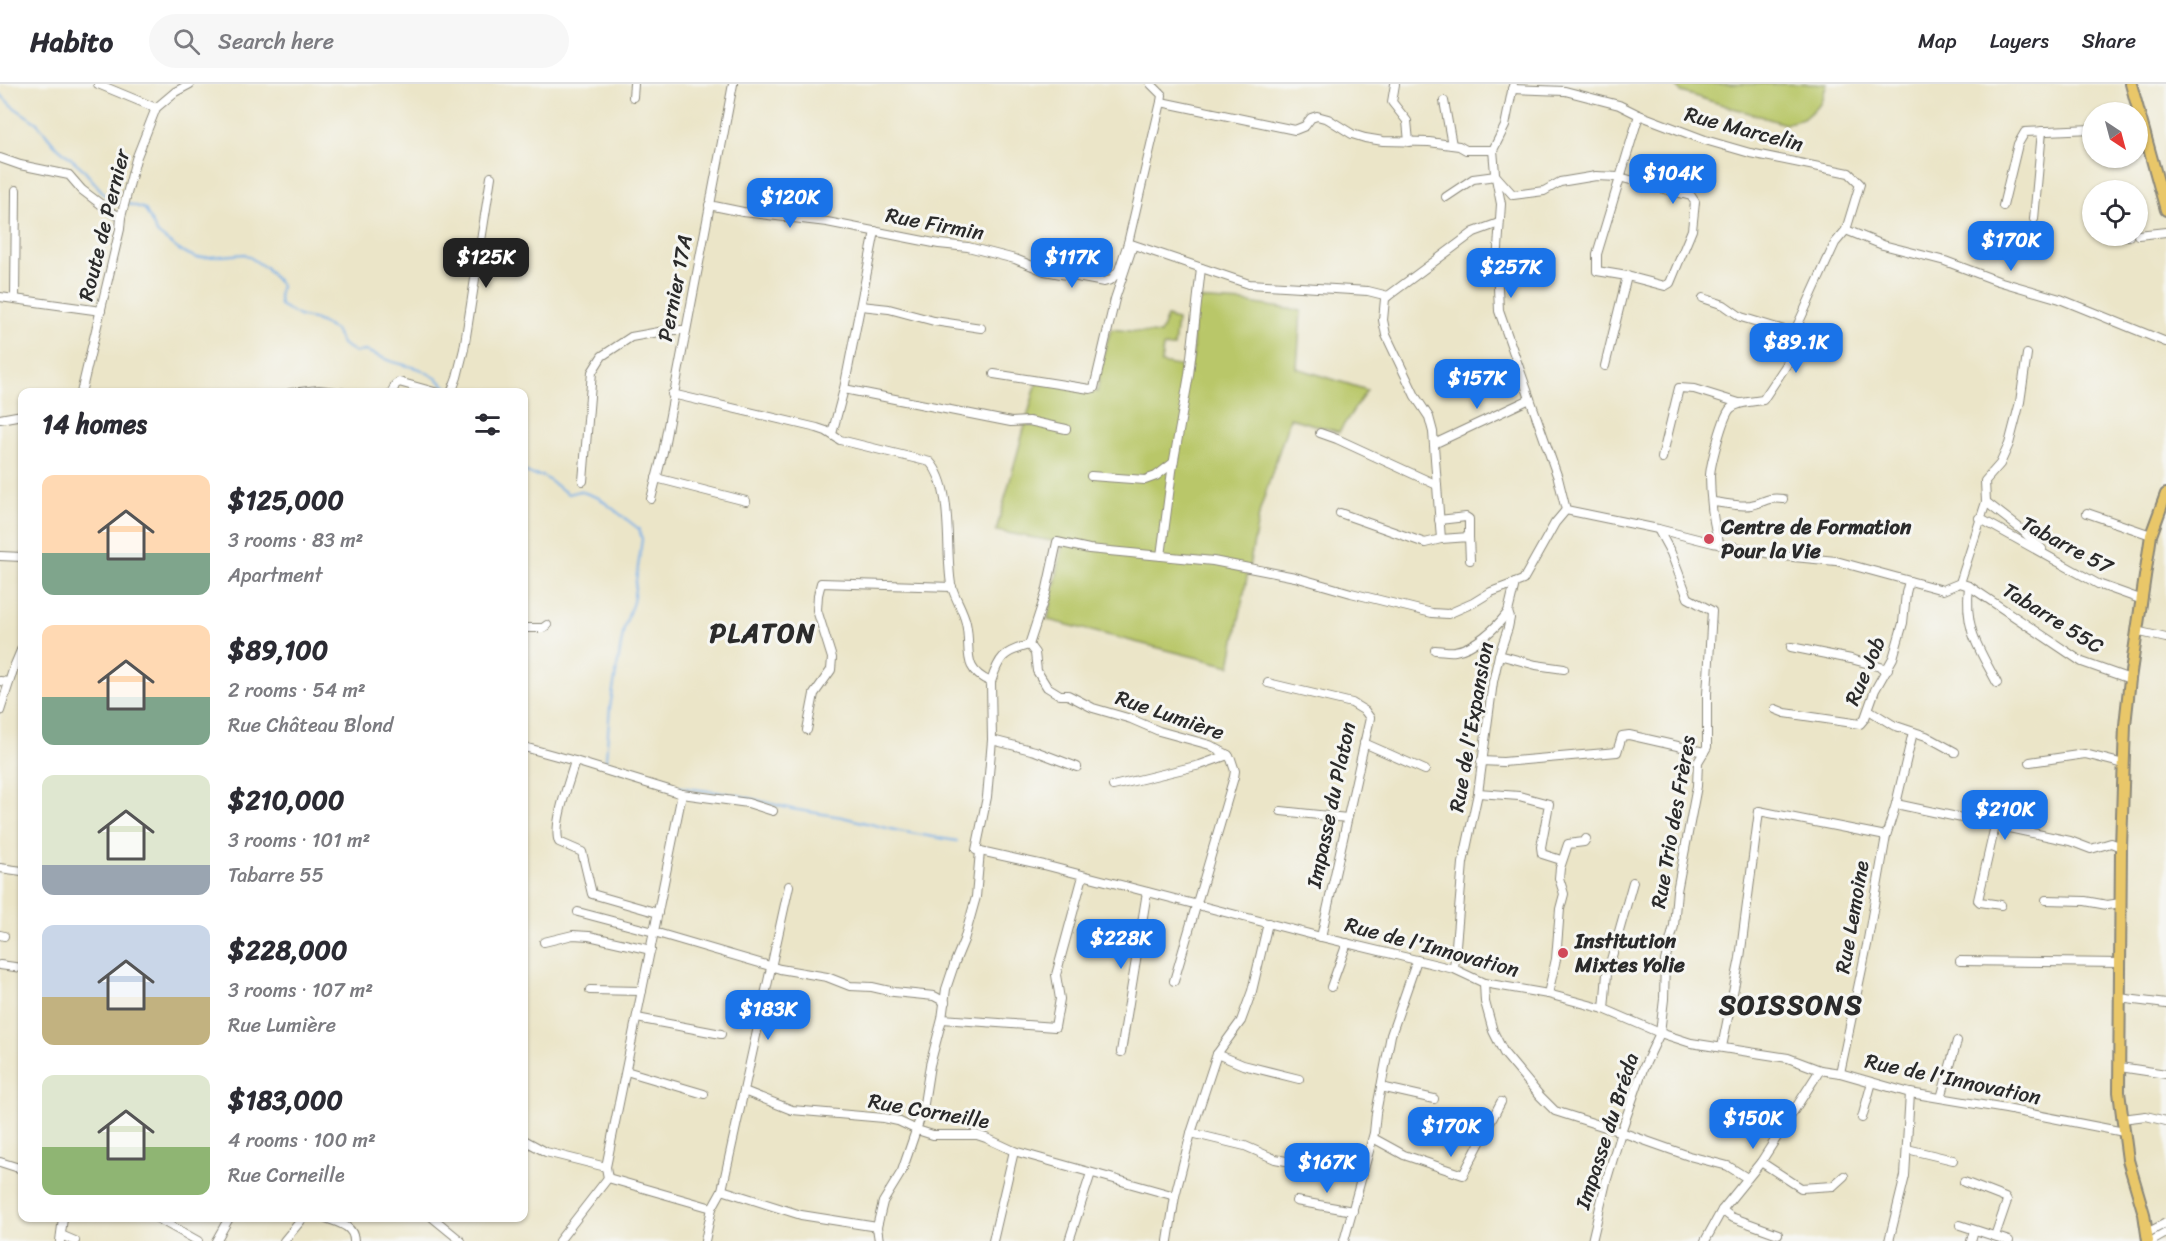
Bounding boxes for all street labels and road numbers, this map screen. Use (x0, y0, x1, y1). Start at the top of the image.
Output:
street label: Rue Marcelin (1680, 95, 1808, 163)
street label: Route de Pernier (67, 144, 142, 305)
street label: Rue Firmin (883, 196, 987, 252)
street label: Pernier 17A (646, 231, 704, 345)
street label: Tabarre 57 (2014, 505, 2122, 586)
street label: Tabarre 55C (1995, 572, 2111, 664)
street label: Rue Job (1833, 630, 1897, 712)
street label: Rue de l'Expansion (1437, 639, 1505, 815)
street label: Rue Lumière (1110, 679, 1230, 751)
street label: Impasse du Platon (1295, 718, 1367, 892)
street label: Rue Trio des Frères (1639, 732, 1707, 911)
street label: Rue Lemoine (1823, 858, 1881, 976)
street label: Rue de l'Innovation (1341, 905, 1523, 989)
street label: Rue de l'Innovation (1861, 1042, 2045, 1116)
street label: Impasse du Bréda (1563, 1047, 1650, 1215)
street label: Rue Corneille (865, 1082, 993, 1140)

